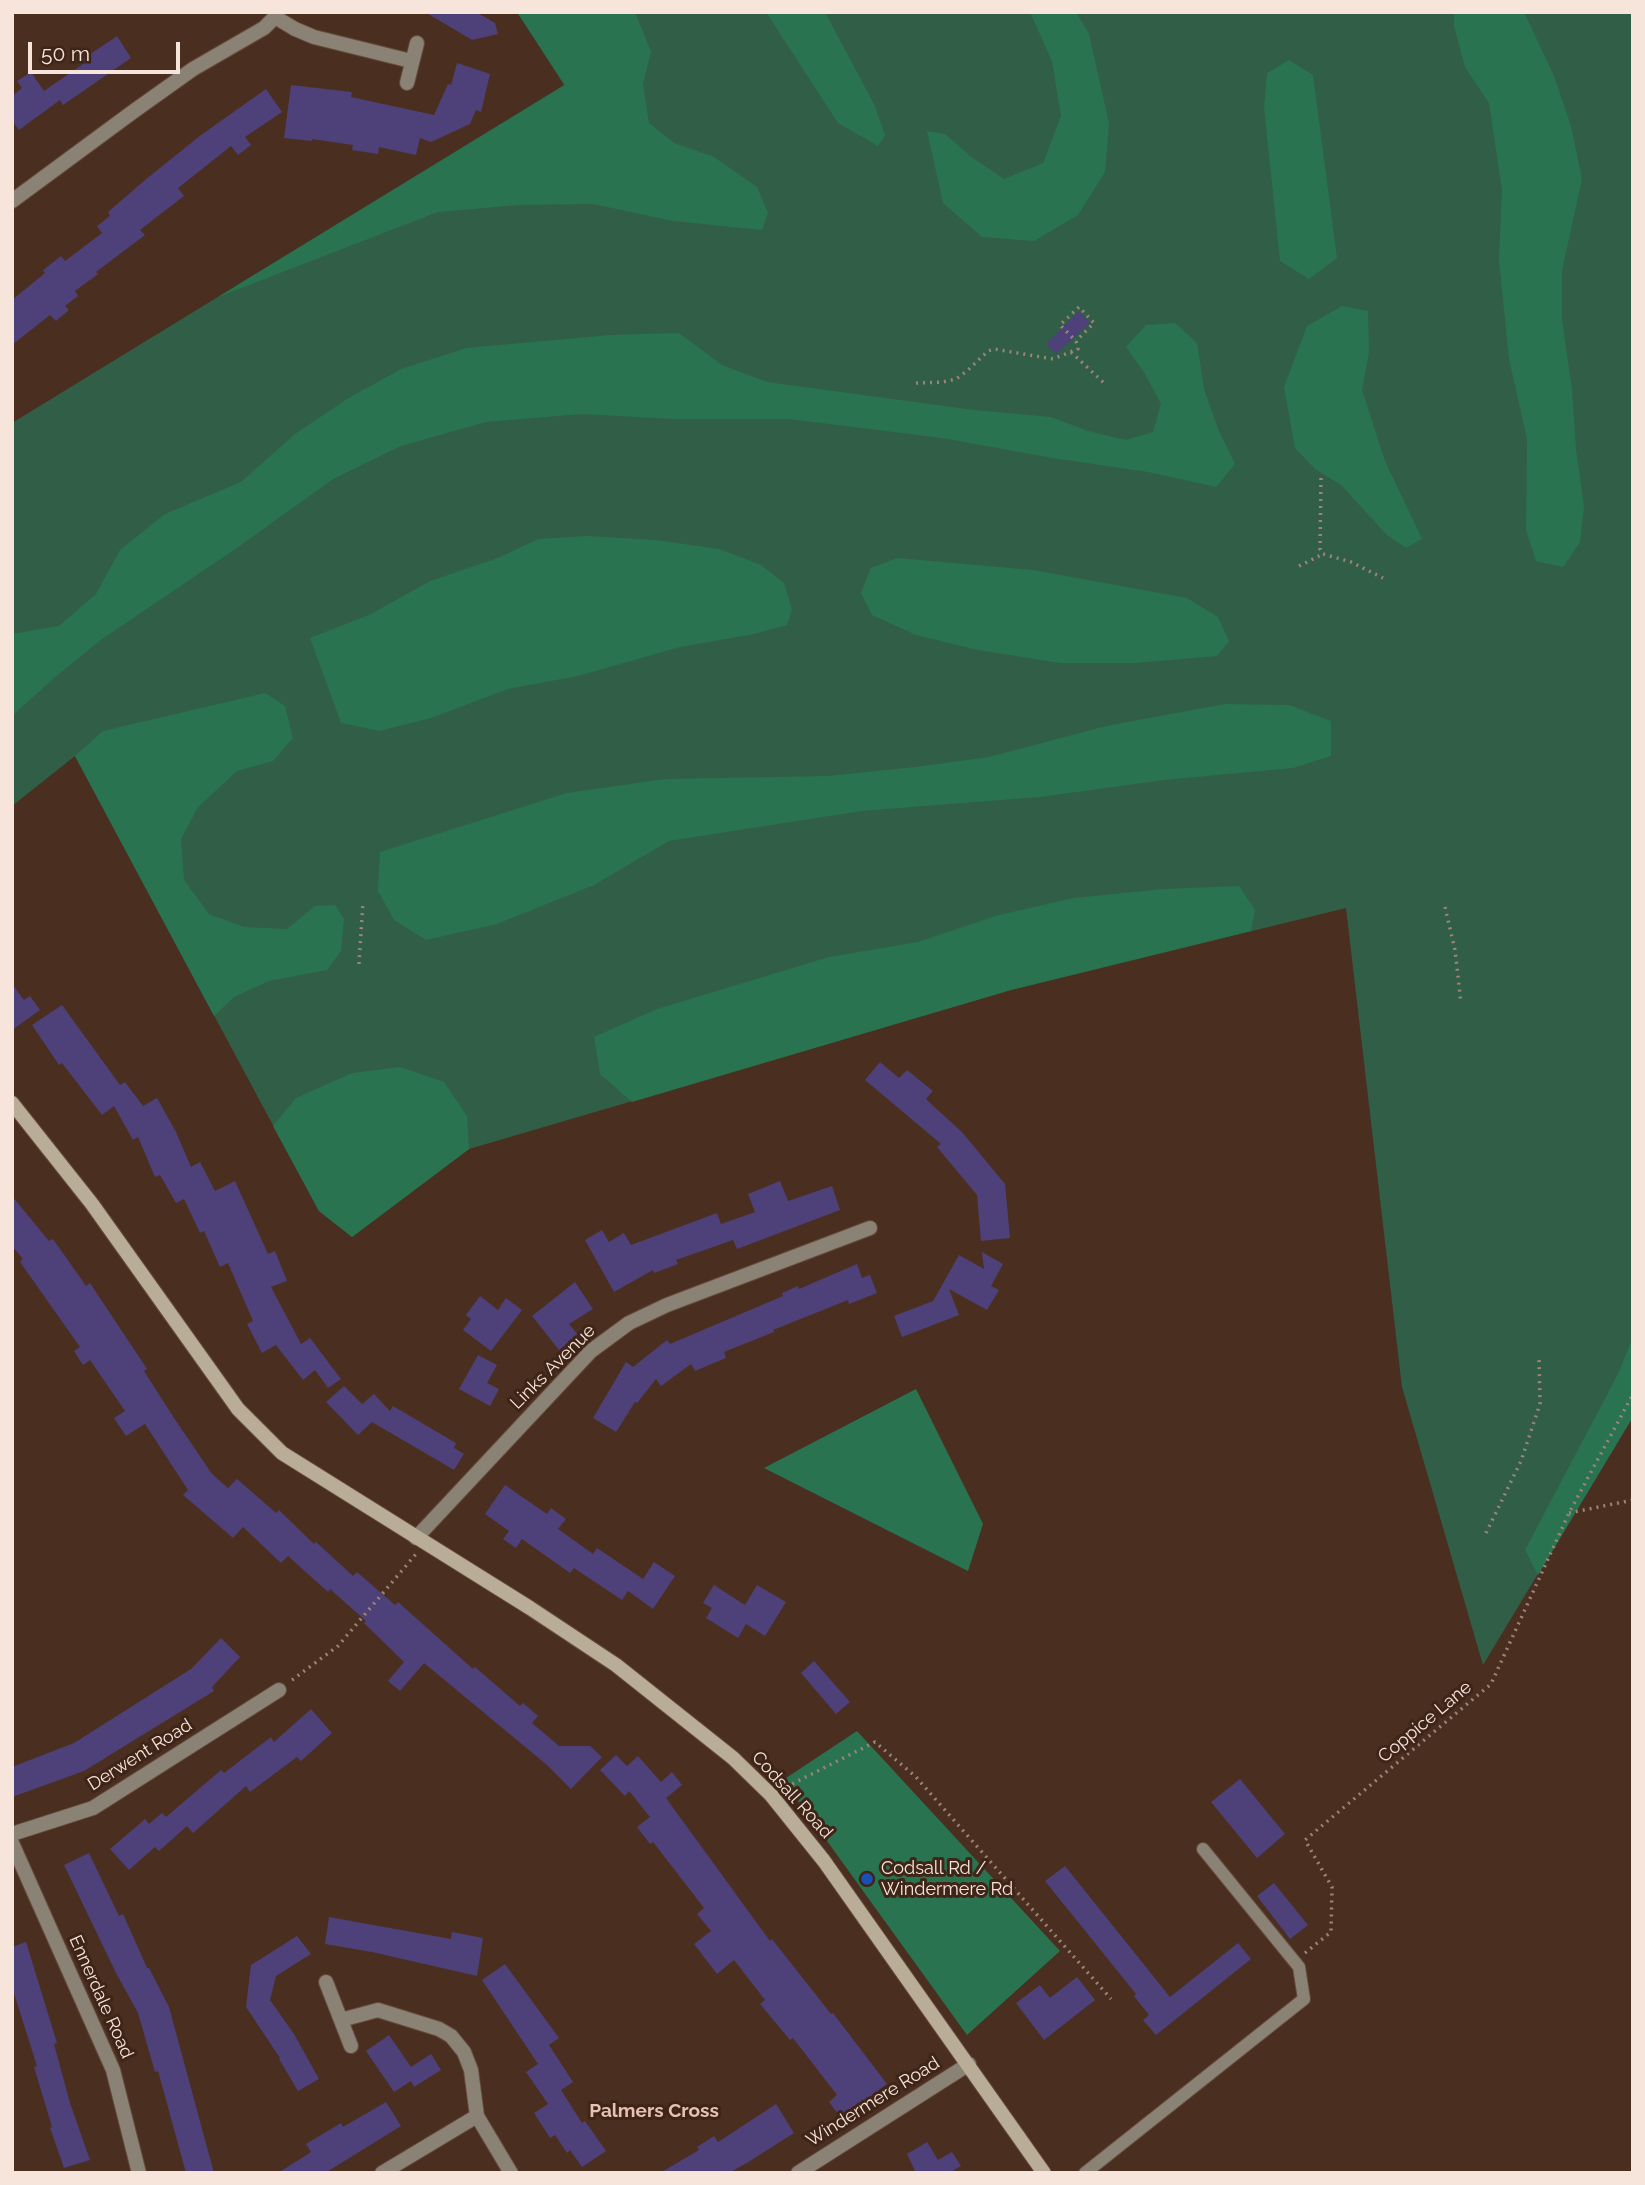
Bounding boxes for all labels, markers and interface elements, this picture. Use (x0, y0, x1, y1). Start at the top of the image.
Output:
scale bar (32, 28, 184, 72)
text: 50 m (41, 41, 90, 66)
street label: Links Avenue (506, 1320, 600, 1414)
street label: Coppice Lane (1374, 1677, 1476, 1767)
street label: Derwent Road (84, 1714, 196, 1796)
street label: Codsall Road (747, 1747, 837, 1843)
place label: Codsall Rd / Windermere Rd (881, 1858, 1013, 1900)
marker: Codsall Rd / Windermere Rd (859, 1871, 875, 1887)
street label: Ennerdale Road (64, 1932, 138, 2062)
street label: Windermere Road (802, 2052, 944, 2152)
district label: Palmers Cross (589, 2100, 719, 2122)

